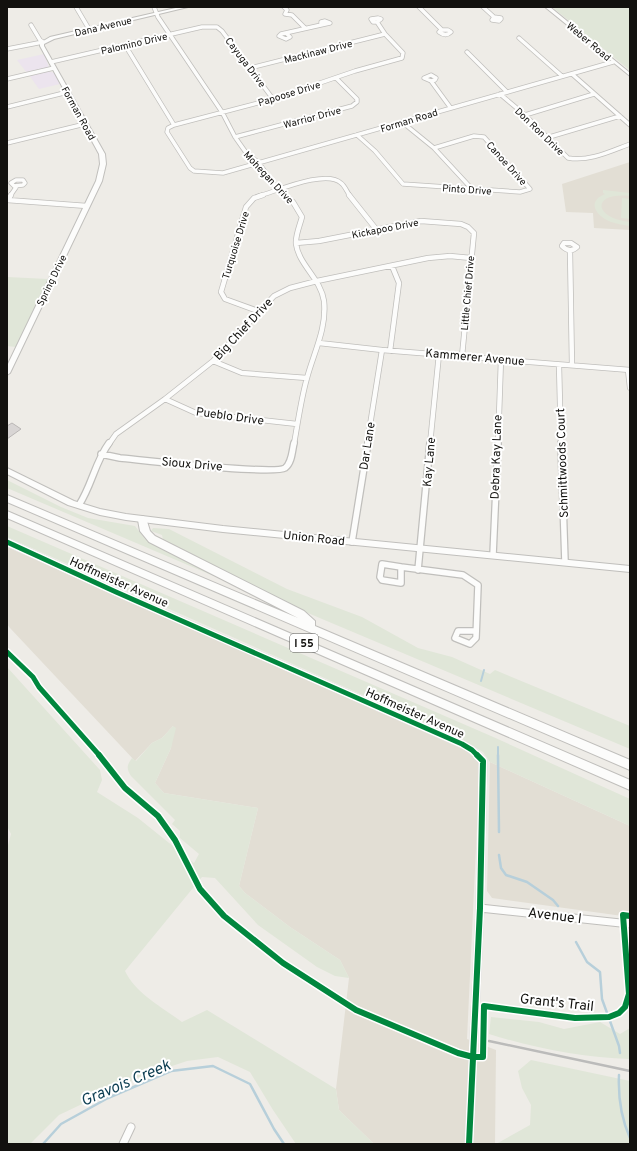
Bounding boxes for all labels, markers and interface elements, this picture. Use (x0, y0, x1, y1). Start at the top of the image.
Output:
street label: Dana Avenue (73, 15, 133, 40)
street label: Weber Road (563, 20, 613, 65)
street label: Palomino Drive (100, 30, 169, 58)
street label: Cayuga Drive (222, 35, 268, 91)
street label: Mackinaw Drive (283, 38, 354, 67)
street label: Papoose Drive (257, 79, 322, 110)
street label: Forman Road (58, 85, 98, 143)
street label: Warrior Drive (282, 105, 343, 132)
street label: Don Ron Drive (511, 105, 566, 159)
street label: Forman Road (379, 107, 440, 136)
street label: Canoe Drive (483, 139, 529, 189)
street label: Mohegan Drive (240, 149, 296, 207)
street label: Pinto Drive (442, 182, 492, 199)
street label: Turquoise Drive (220, 210, 253, 281)
street label: Kickapoo Drive (351, 217, 420, 242)
street label: Spring Drive (34, 253, 70, 308)
street label: Little Chief Drive (459, 255, 478, 331)
street label: Big Chief Drive (211, 295, 277, 364)
street label: Kammerer Avenue (425, 346, 525, 370)
street label: Pueblo Drive (195, 404, 265, 430)
street label: Schmittwoods Court (553, 408, 573, 518)
street label: Debra Kay Lane (488, 415, 506, 500)
street label: Dar Lane (356, 421, 380, 471)
street label: Kay Lane (420, 437, 440, 488)
street label: Sioux Drive (161, 454, 223, 476)
street label: Union Road (282, 528, 346, 550)
street label: Hoffmeister Avenue (67, 554, 171, 612)
road number: I 55 (290, 634, 318, 652)
street label: Hoffmeister Avenue (363, 685, 467, 743)
street label: Avenue I (527, 905, 583, 928)
street label: Grant's Trail (519, 991, 595, 1016)
water label: Gravois Creek (78, 1056, 175, 1112)

